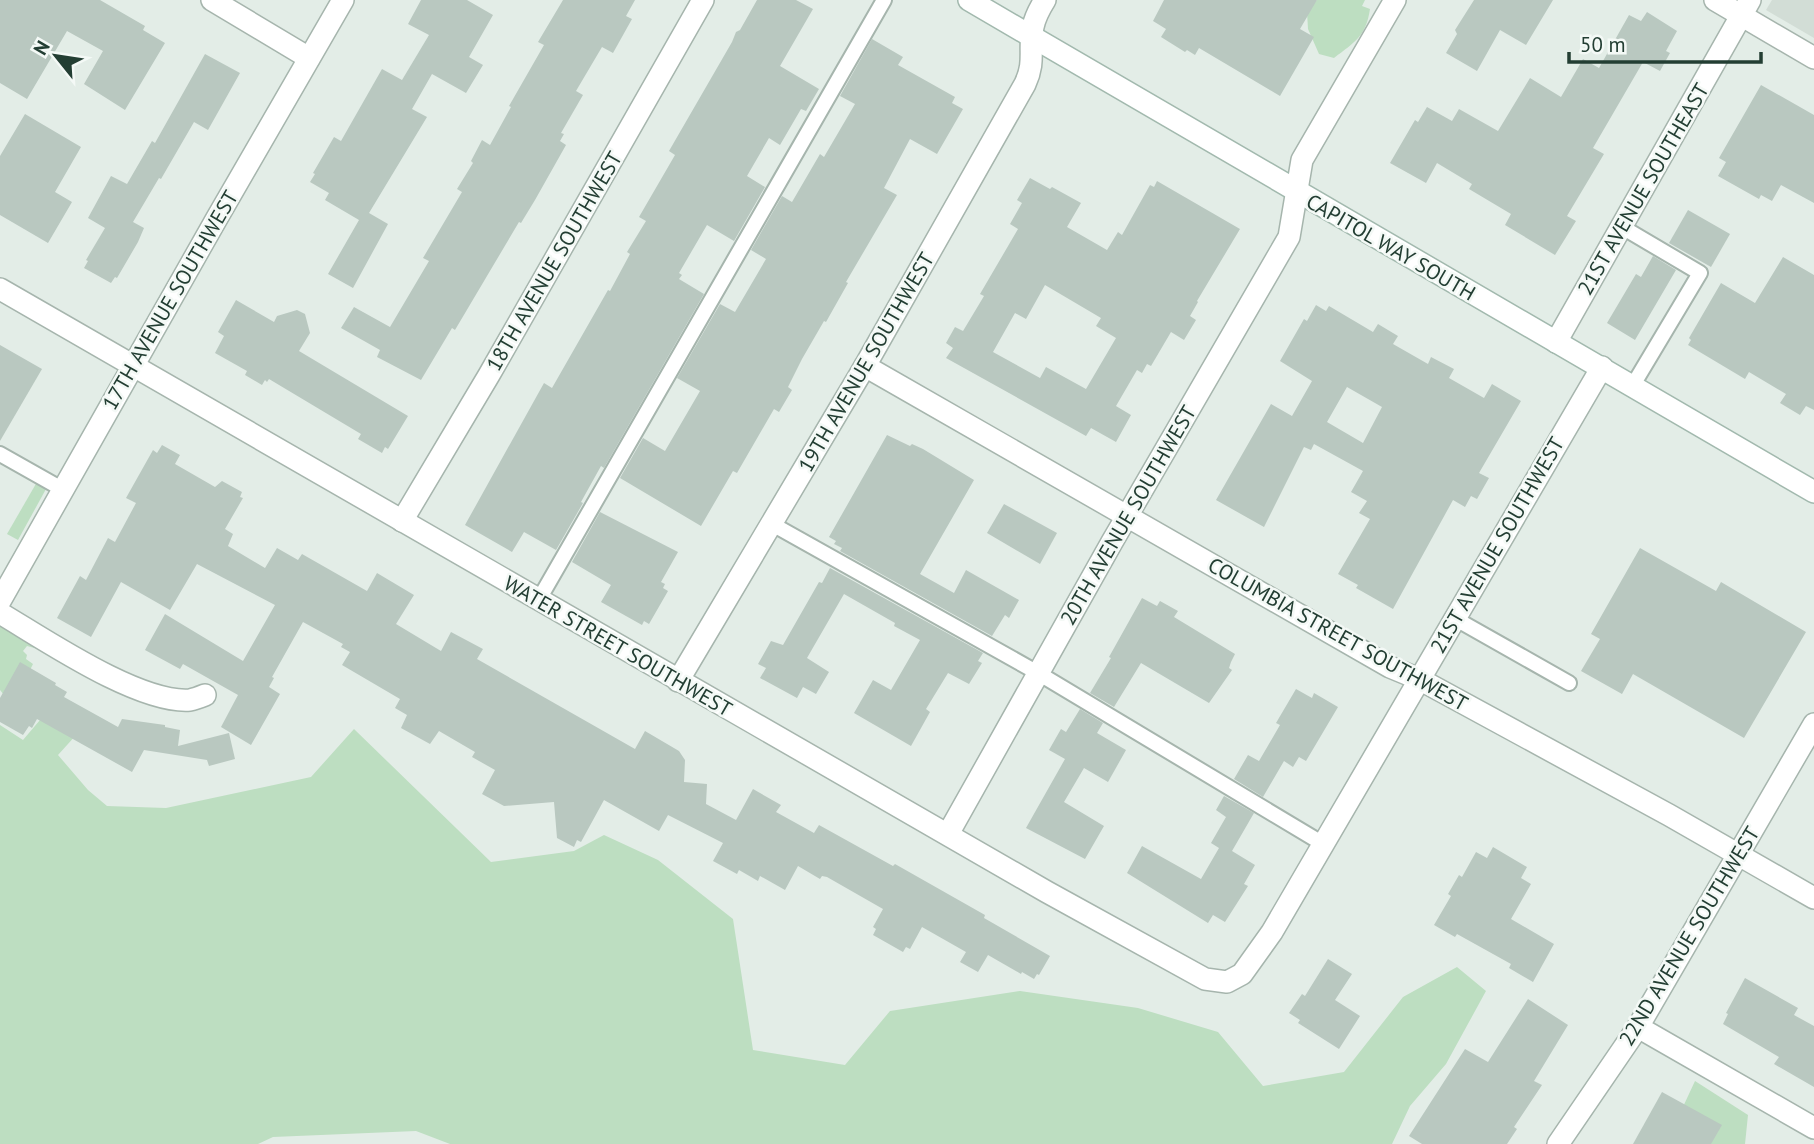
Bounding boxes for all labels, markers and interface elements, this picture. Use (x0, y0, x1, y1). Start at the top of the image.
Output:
north arrow (21, 21, 91, 91)
scale bar (1569, 21, 1762, 65)
text: 50 m (1580, 31, 1626, 58)
text: N (28, 36, 55, 59)
street label: 21ST AVENUE SOUTHEAST (1571, 78, 1715, 300)
street label: 18TH AVENUE SOUTHWEST (480, 146, 628, 376)
street label: 17TH AVENUE SOUTHWEST (96, 185, 244, 415)
street label: CAPITOL WAY SOUTH (1301, 188, 1481, 306)
street label: 19TH AVENUE SOUTHWEST (792, 247, 940, 477)
street label: 20TH AVENUE SOUTHWEST (1054, 400, 1202, 630)
street label: 21ST AVENUE SOUTHWEST (1424, 432, 1570, 658)
street label: COLUMBIA STREET SOUTHWEST (1203, 551, 1473, 717)
street label: WATER STREET SOUTHWEST (499, 569, 737, 723)
street label: 22ND AVENUE SOUTHWEST (1613, 821, 1765, 1051)

